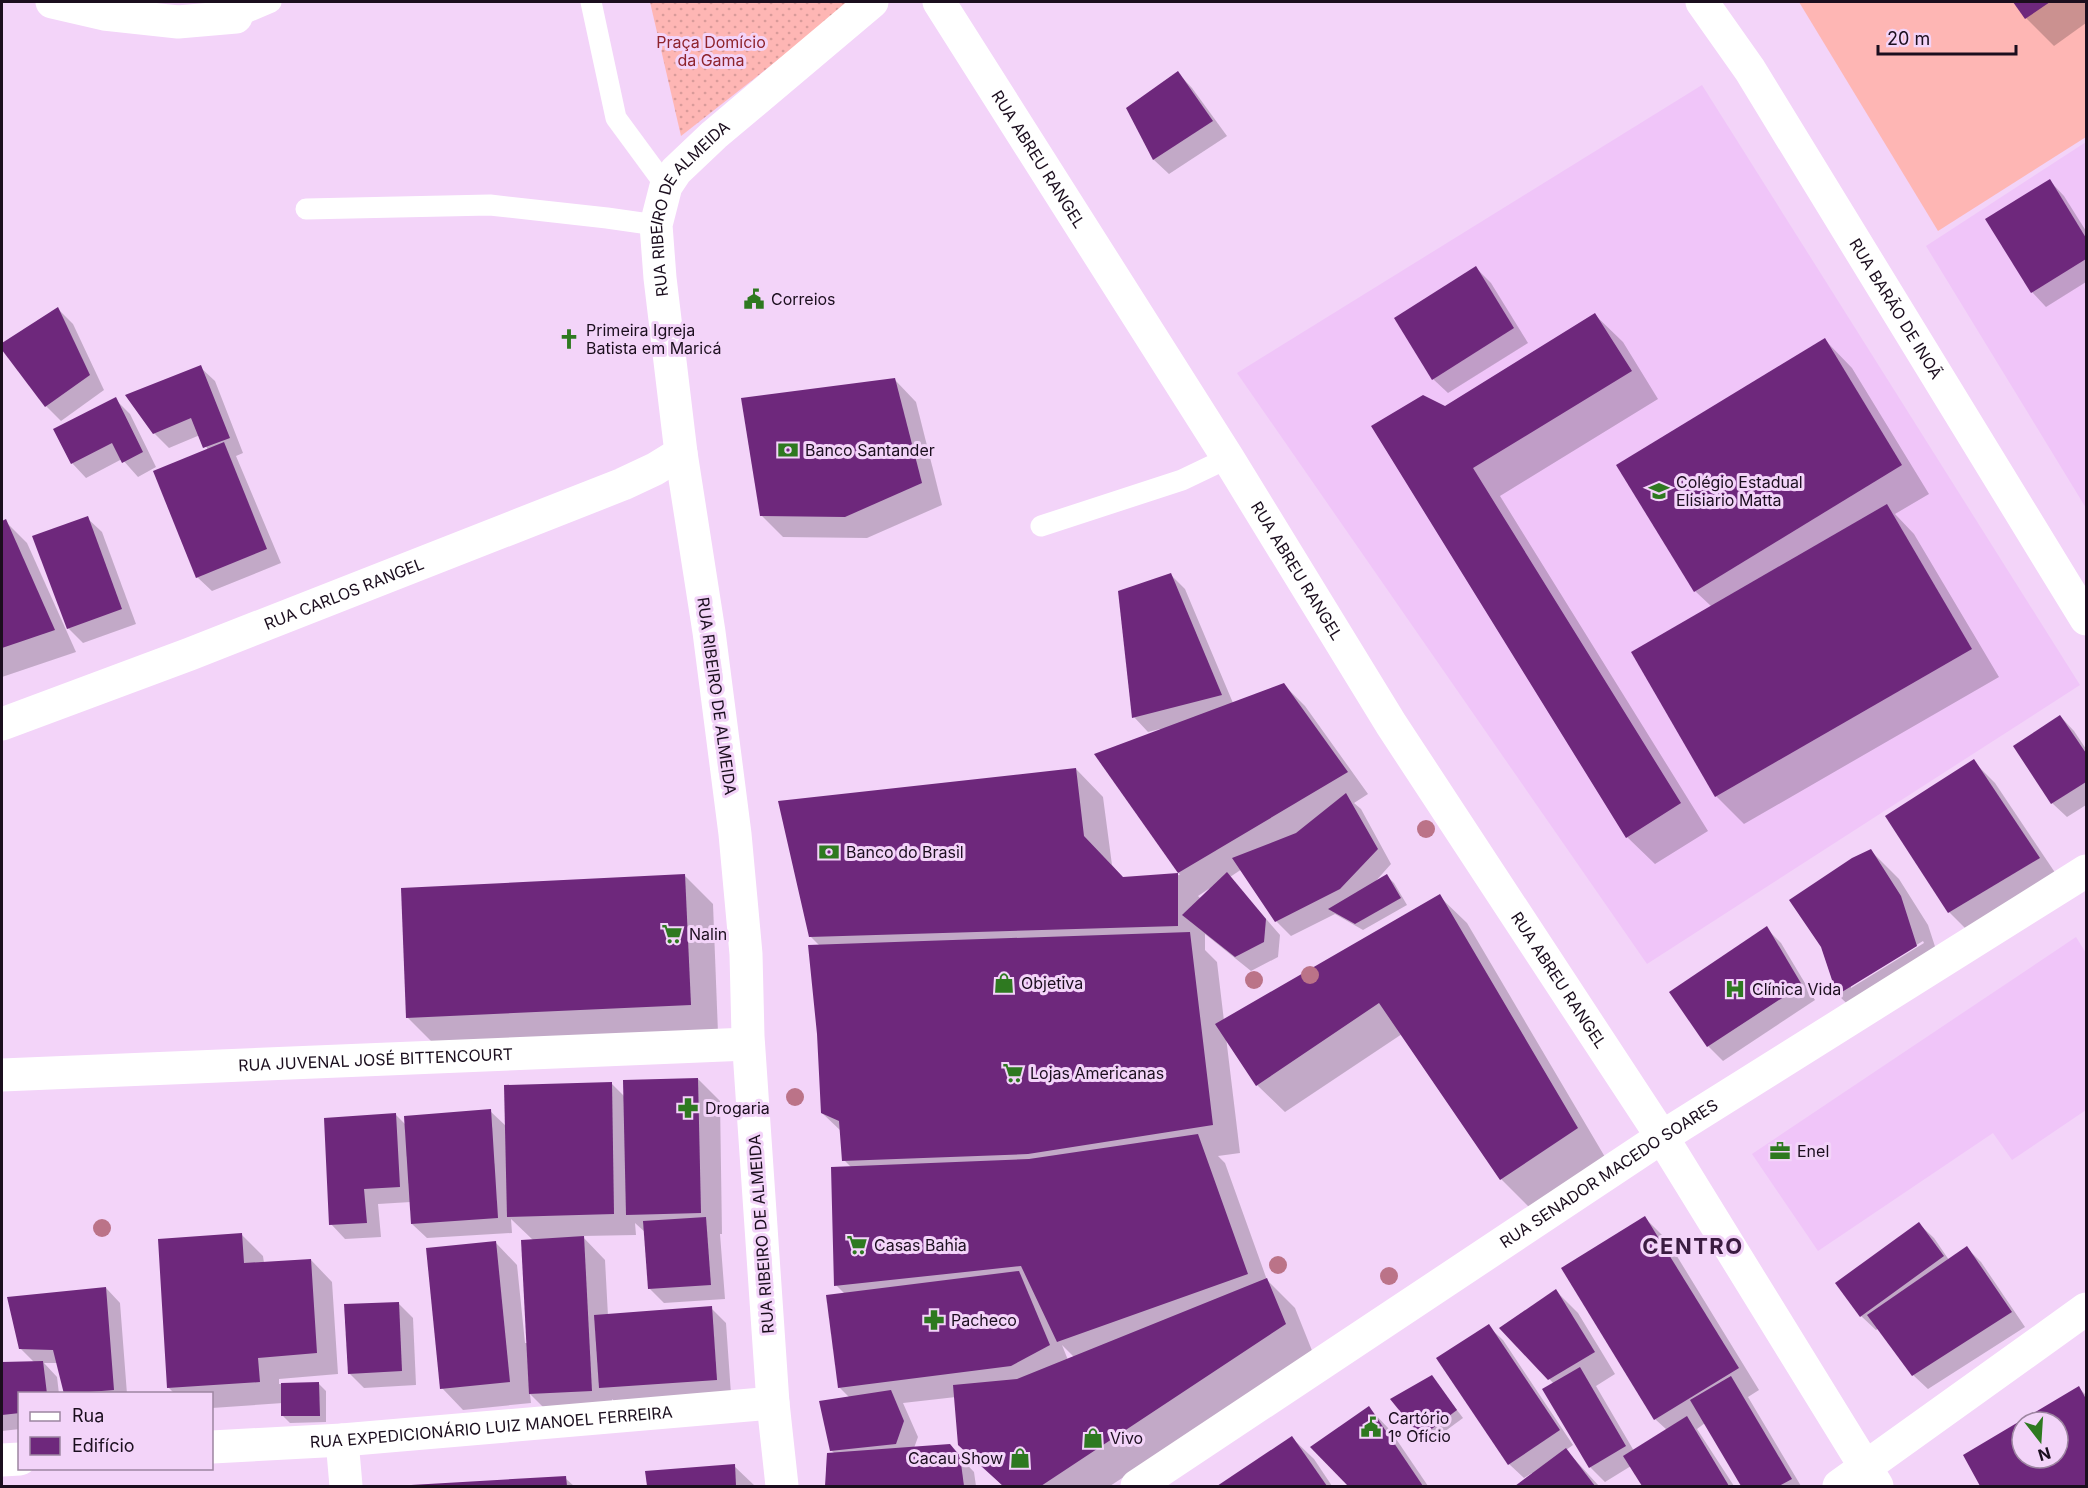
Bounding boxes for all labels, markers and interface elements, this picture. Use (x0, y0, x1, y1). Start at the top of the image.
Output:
scale bar (1878, 18, 2016, 56)
text: 20 m (1887, 28, 1930, 49)
park label: Praça Domício da Gama (656, 32, 766, 70)
street label: RUA ABREU RANGEL (987, 86, 1090, 232)
street label: RUA RIBEIRO DE ALMEIDA (646, 116, 734, 298)
street label: RUA BARÃO DE INOÃ (1845, 235, 1947, 383)
public building icon: Correios (742, 287, 766, 311)
place label: Correios (771, 289, 836, 309)
place label: Primeira Igreja Batista em Maricá (586, 320, 722, 358)
church icon: Primeira Igreja Batista em Maricá (557, 327, 581, 351)
bank icon: Banco Santander (776, 438, 800, 462)
place label: Banco Santander (805, 440, 935, 460)
place label: Colégio Estadual Elisiario Matta (1676, 472, 1803, 510)
school or university icon: Colégio Estadual Elisiario Matta (1647, 479, 1671, 503)
street label: RUA ABREU RANGEL (1247, 498, 1347, 644)
street label: RUA CARLOS RANGEL (261, 553, 427, 634)
street label: RUA RIBEIRO DE ALMEIDA (693, 596, 741, 796)
bank icon: Banco do Brasil (817, 840, 841, 864)
place label: Banco do Brasil (846, 842, 964, 862)
street label: RUA ABREU RANGEL (1507, 908, 1611, 1052)
supermarket icon: Nalin (660, 922, 684, 946)
place label: Nalin (689, 924, 727, 944)
shop icon: Objetiva (992, 971, 1016, 995)
place label: Objetiva (1021, 973, 1083, 993)
hospital icon: Clínica Vida (1723, 977, 1747, 1001)
place label: Clínica Vida (1752, 979, 1841, 999)
street label: RUA JUVENAL JOSÉ BITTENCOURT (238, 1044, 514, 1075)
supermarket icon: Lojas Americanas (1001, 1061, 1025, 1085)
place label: Lojas Americanas (1030, 1063, 1164, 1083)
street label: RUA SENADOR MACEDO SOARES (1496, 1095, 1721, 1252)
pharmacy icon: Drogaria (676, 1096, 700, 1120)
place label: Drogaria (705, 1098, 770, 1118)
street label: RUA RIBEIRO DE ALMEIDA (744, 1134, 778, 1334)
office icon: Enel (1768, 1139, 1792, 1163)
place label: Enel (1797, 1141, 1829, 1161)
supermarket icon: Casas Bahia (845, 1233, 869, 1257)
district label: CENTRO (1642, 1233, 1744, 1259)
place label: Casas Bahia (874, 1235, 967, 1255)
pharmacy icon: Pacheco (922, 1308, 946, 1332)
place label: Pacheco (951, 1310, 1017, 1330)
legend (18, 1392, 213, 1470)
street label: RUA EXPEDICIONÁRIO LUIZ MANOEL FERREIRA (309, 1402, 673, 1452)
text: Rua (72, 1405, 104, 1426)
place label: Cartório 1º Ofício (1388, 1408, 1451, 1446)
north arrow (2010, 1410, 2070, 1470)
public building icon: Cartório 1º Ofício (1359, 1415, 1383, 1439)
shop icon: Vivo (1081, 1426, 1105, 1450)
place label: Vivo (1110, 1428, 1143, 1448)
text: Edifício (72, 1435, 135, 1456)
text: N (2036, 1443, 2053, 1466)
shop icon: Cacau Show (1008, 1446, 1032, 1470)
place label: Cacau Show (908, 1448, 1003, 1468)

